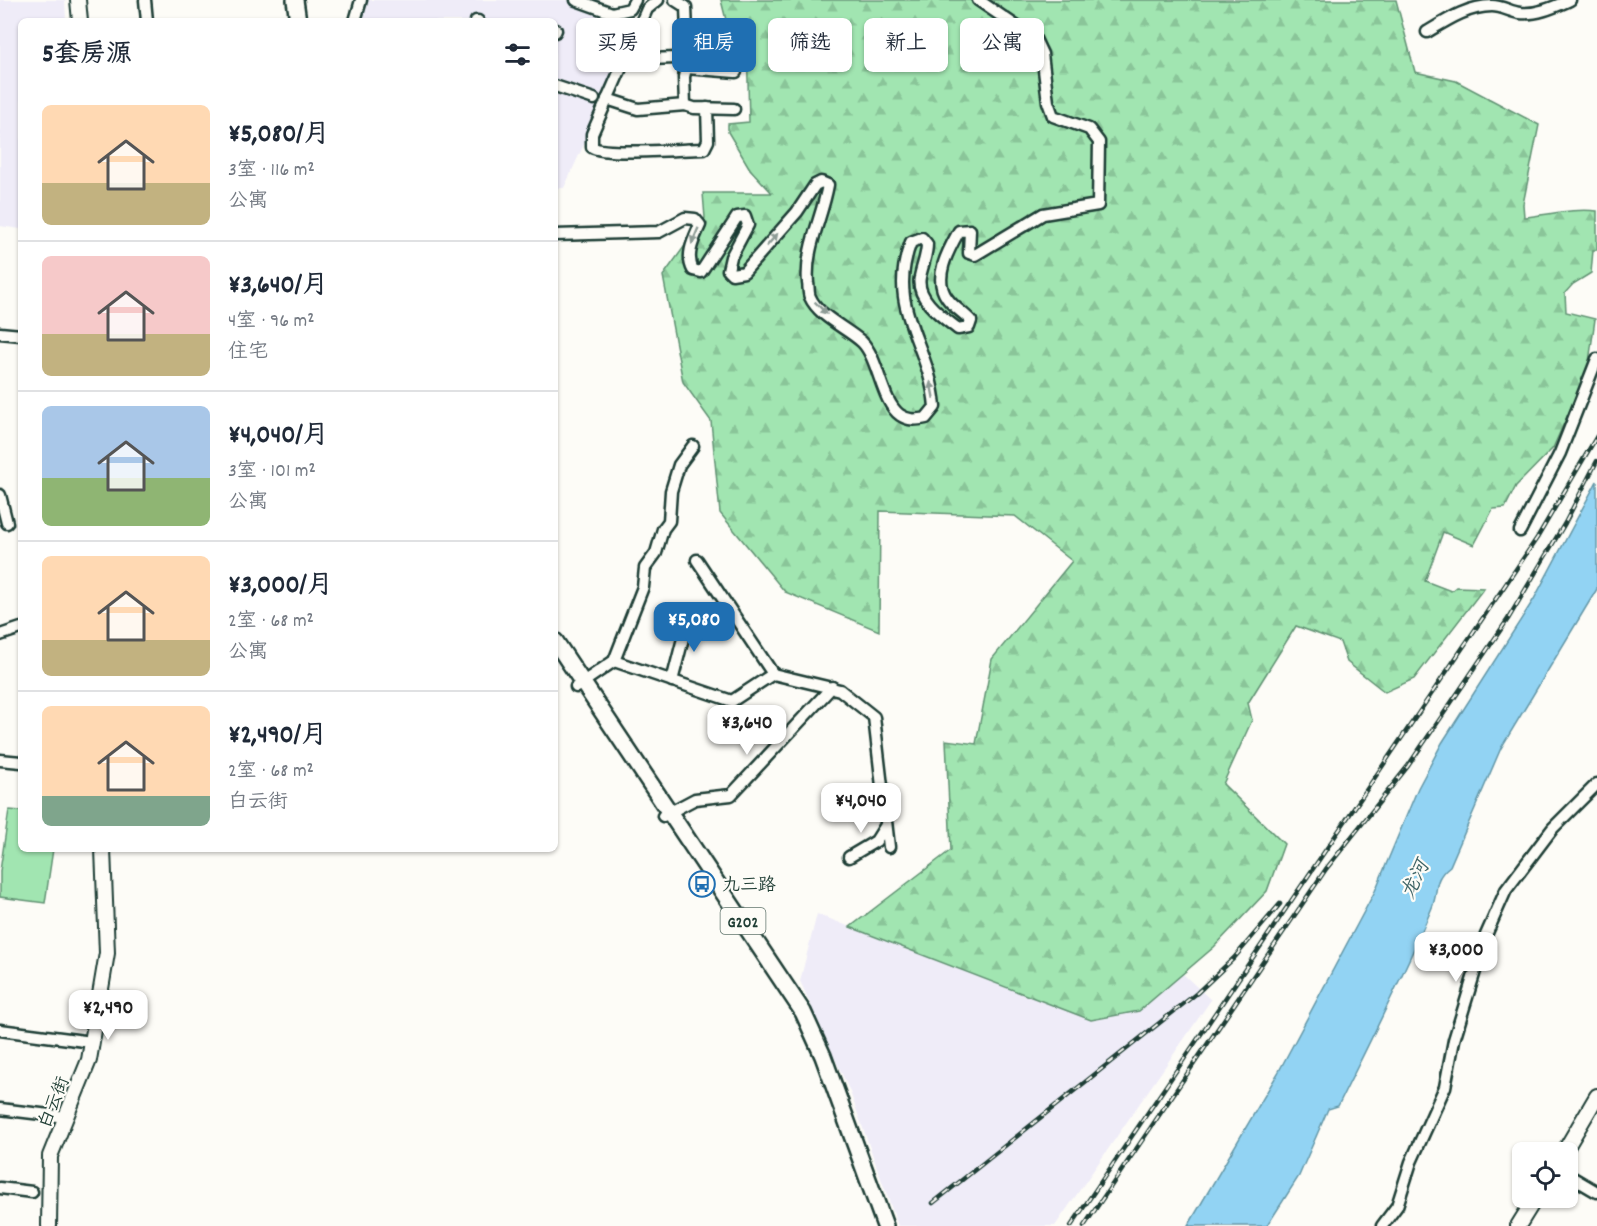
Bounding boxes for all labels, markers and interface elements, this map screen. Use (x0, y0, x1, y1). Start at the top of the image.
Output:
chip: 买房 (576, 18, 660, 72)
chip: 租房 (672, 18, 756, 72)
chip: 筛选 (768, 18, 852, 72)
chip: 新上 (864, 18, 948, 72)
chip: 公寓 (960, 18, 1044, 72)
text: 5套房源 (42, 37, 132, 74)
icon: filters (501, 38, 534, 71)
text: ¥5,080/月 (228, 117, 330, 154)
icon: home (90, 129, 162, 201)
text: 3室 · 116 m² (228, 157, 315, 185)
text: 公寓 (228, 188, 268, 216)
one-way arrow (690, 227, 700, 245)
one-way arrow (765, 233, 779, 248)
text: ¥3,640/月 (228, 268, 328, 305)
icon: home (90, 280, 162, 352)
one-way arrow (813, 301, 827, 315)
text: 4室 · 96 m² (228, 308, 315, 336)
text: 住宅 (228, 339, 268, 367)
one-way arrow (927, 381, 936, 400)
text: ¥4,040/月 (228, 418, 329, 455)
icon: home (90, 430, 162, 502)
text: 3室 · 101 m² (228, 458, 316, 486)
text: 公寓 (228, 489, 268, 517)
text: ¥3,000/月 (228, 568, 333, 605)
icon: home (90, 580, 162, 652)
pin: ¥5,080 (645, 602, 743, 653)
text: ¥5,080 (668, 607, 720, 635)
text: 2室 · 68 m² (228, 608, 314, 636)
text: 公寓 (228, 639, 268, 667)
pin: ¥3,640 (698, 705, 796, 756)
text: ¥3,640 (721, 710, 773, 738)
text: ¥2,490/月 (228, 718, 327, 755)
icon: home (90, 730, 162, 802)
text: 2室 · 68 m² (228, 758, 314, 786)
pin: ¥4,040 (812, 783, 910, 834)
text: ¥4,040 (835, 788, 887, 816)
text: 白云街 (228, 789, 288, 817)
water label: 龙河 (1395, 854, 1439, 904)
bus stop icon: 九三路 (687, 869, 717, 899)
place label: 九三路 (722, 874, 776, 899)
road number: G202 (720, 908, 766, 934)
pin: ¥3,000 (1407, 932, 1505, 983)
text: ¥3,000 (1428, 937, 1484, 965)
pin: ¥2,490 (59, 990, 157, 1041)
text: ¥2,490 (83, 995, 133, 1023)
street label: 白云街 (34, 1073, 77, 1133)
map controls (1512, 1142, 1578, 1208)
button: locate (1512, 1142, 1578, 1208)

